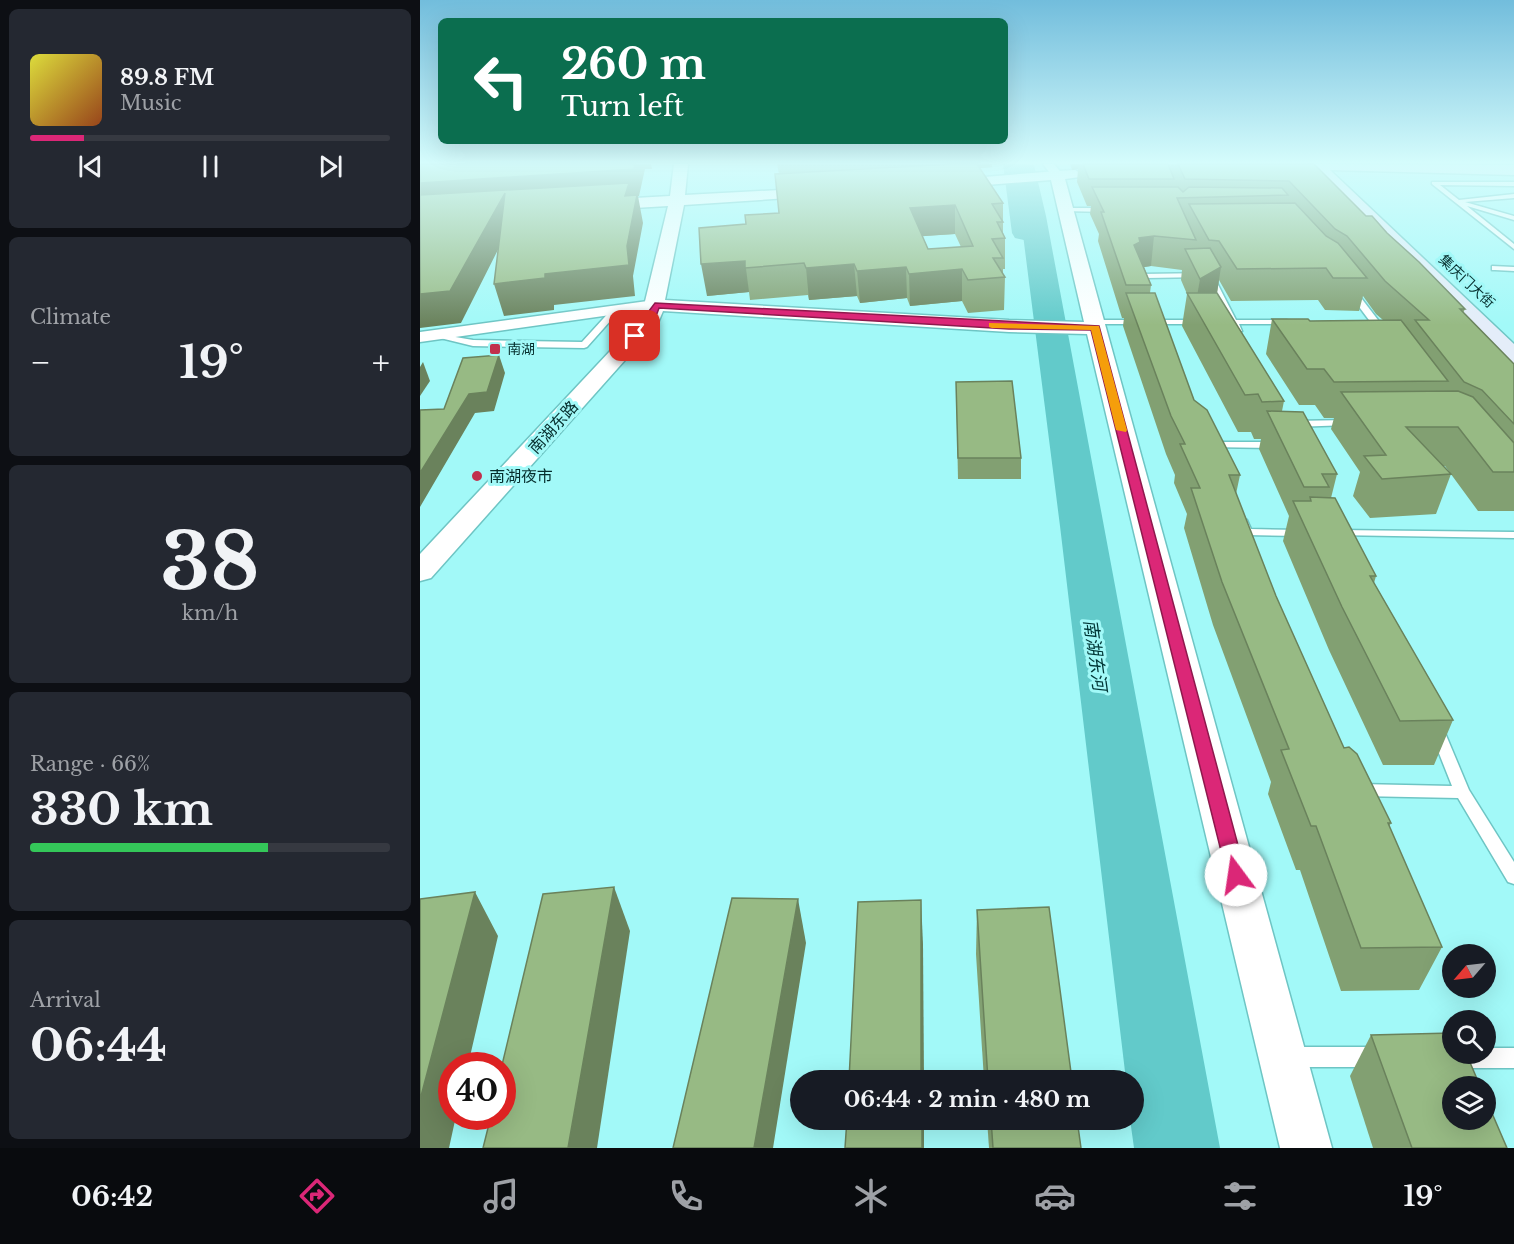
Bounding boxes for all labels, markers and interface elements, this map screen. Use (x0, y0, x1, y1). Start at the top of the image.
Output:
text: 260 m (561, 38, 706, 90)
icon: left (462, 42, 540, 120)
text: 89.8 FM (120, 64, 214, 91)
text: Turn left (561, 90, 684, 123)
text: Music (120, 91, 181, 115)
icon: previous (74, 150, 107, 183)
icon: pause (194, 150, 227, 183)
icon: next (314, 150, 347, 183)
street label: 集庆门大街 (1435, 251, 1499, 311)
text: Climate (30, 305, 111, 329)
pin (609, 310, 660, 361)
icon: arrive (618, 319, 651, 352)
text: 19° (179, 334, 244, 390)
place label: 南湖 (507, 340, 535, 358)
text: − (30, 342, 51, 383)
text: + (372, 342, 390, 383)
marker: 南湖 (488, 342, 502, 356)
street label: 南湖东路 (524, 397, 582, 457)
place label: 南湖夜市 (489, 466, 553, 486)
marker: 南湖夜市 (470, 469, 484, 483)
text: 38 (160, 513, 260, 610)
text: km/h (182, 601, 238, 625)
water label: 南湖东河 (1079, 618, 1111, 695)
text: Range · 66% (30, 752, 150, 776)
text: 330 km (30, 781, 213, 837)
position arrow (1204, 843, 1268, 907)
north arrow (1442, 944, 1496, 998)
map controls (1442, 944, 1496, 1130)
text: Arrival (30, 988, 101, 1012)
button: search (1442, 1010, 1496, 1064)
text: 06:44 (30, 1017, 167, 1073)
speed limit sign: 40 (438, 1052, 516, 1130)
button: layers (1442, 1076, 1496, 1130)
text: 06:44 · 2 min · 480 m (844, 1086, 1090, 1113)
icon: directions (296, 1175, 338, 1217)
icon: music (480, 1175, 522, 1217)
icon: phone (665, 1175, 707, 1217)
icon: climate (850, 1175, 892, 1217)
icon: car (1034, 1175, 1076, 1217)
icon: filters (1219, 1175, 1261, 1217)
text: 06:42 (71, 1180, 153, 1213)
text: 19° (1404, 1180, 1443, 1213)

